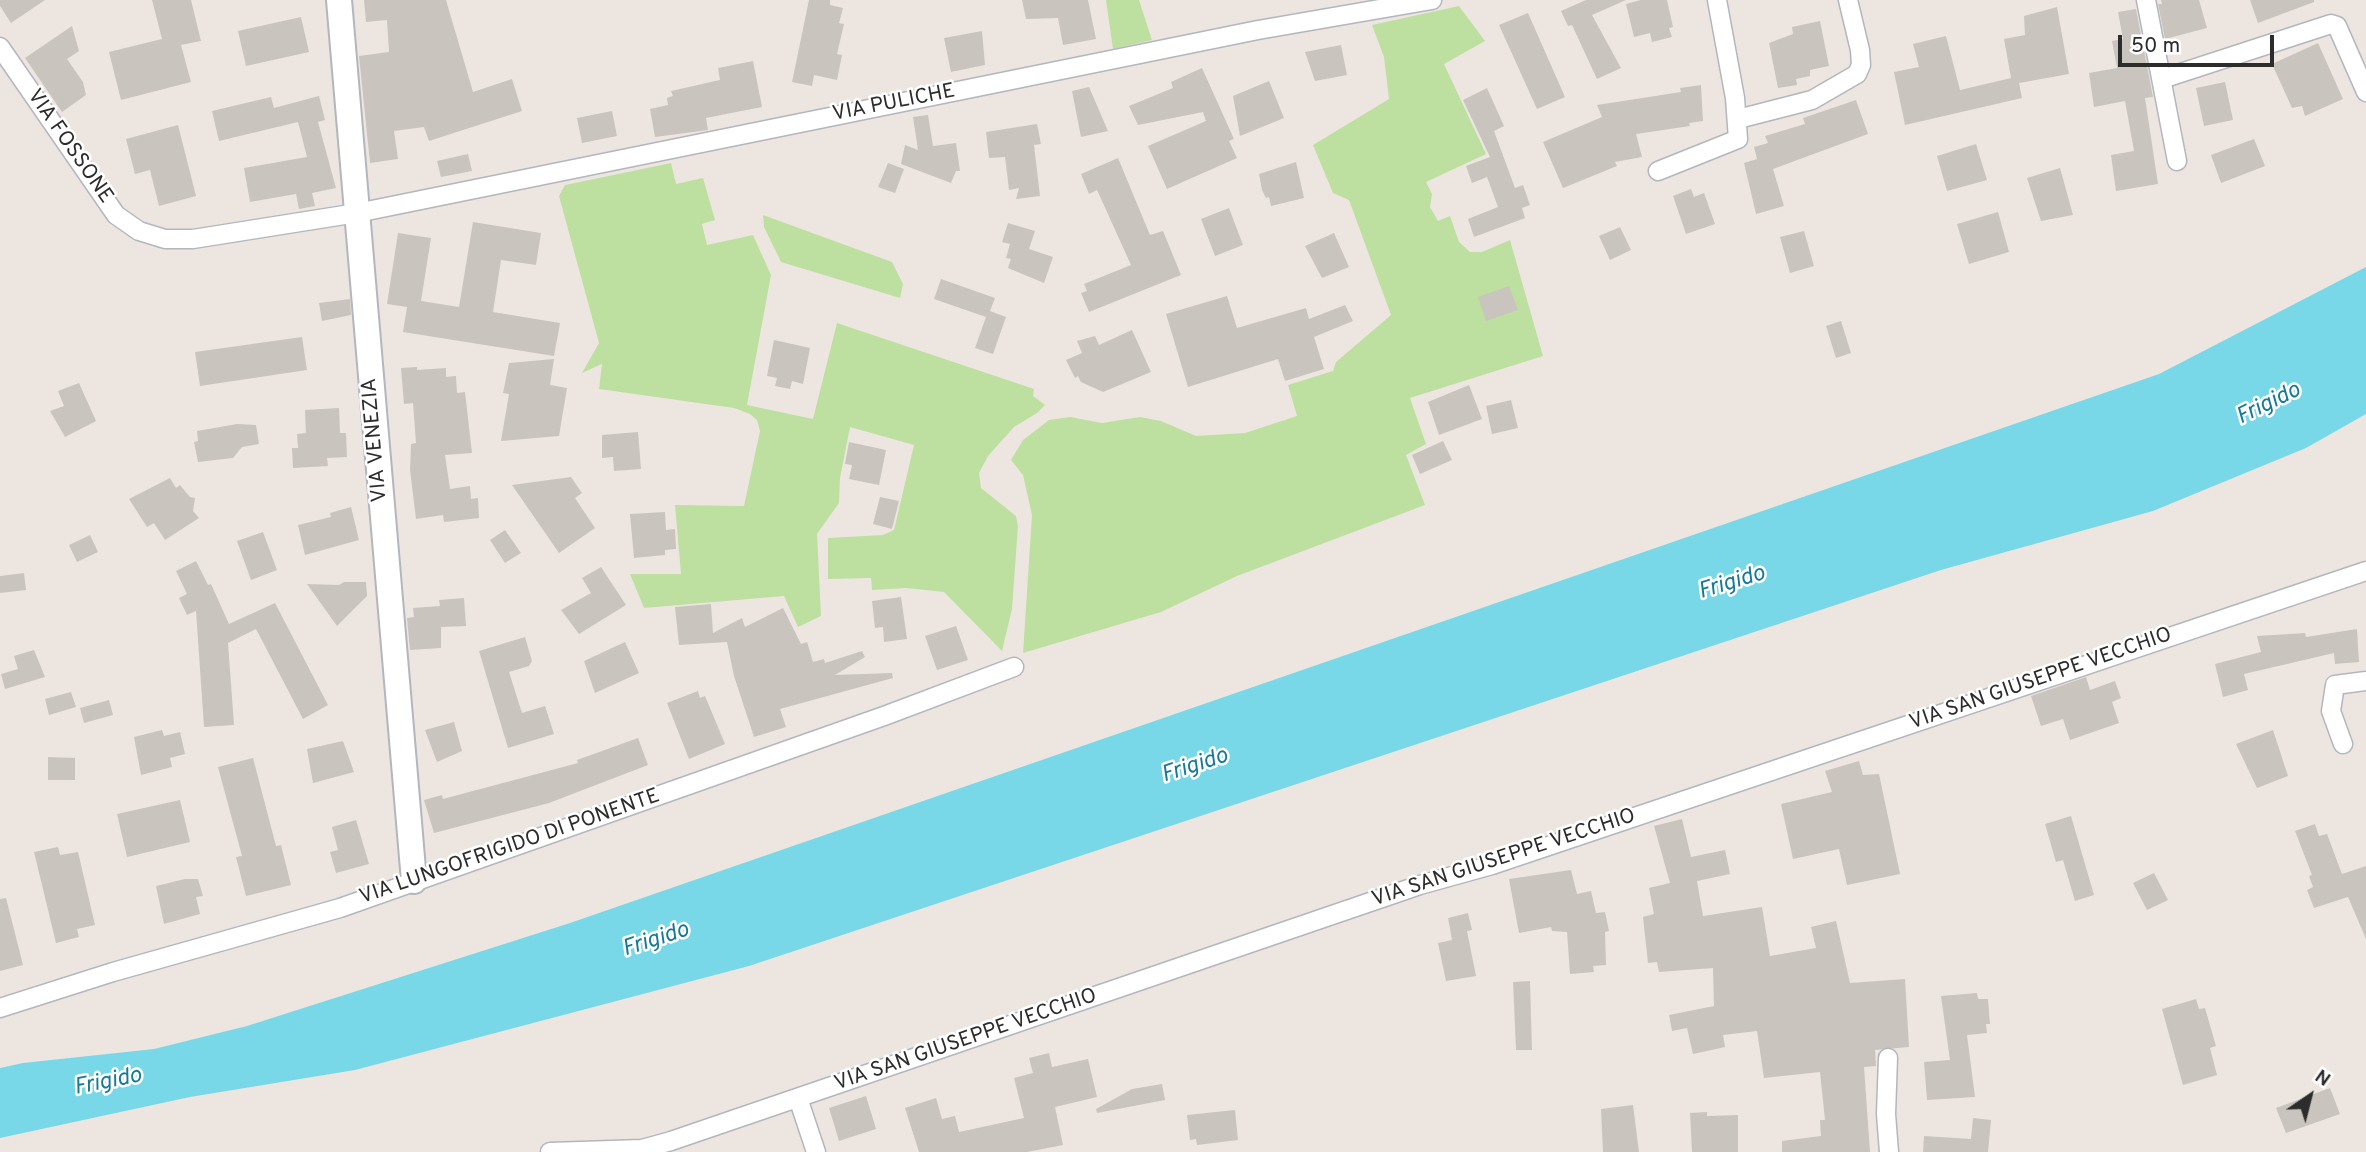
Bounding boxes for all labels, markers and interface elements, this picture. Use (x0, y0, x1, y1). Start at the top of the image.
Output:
scale bar (2121, 21, 2277, 65)
text: 50 m (2131, 33, 2180, 60)
street label: VIA PULICHE (831, 80, 957, 128)
street label: VIA FOSSONE (20, 85, 118, 209)
street label: VIA VENEZIA (358, 377, 394, 503)
water label: Frigido (2232, 378, 2306, 432)
water label: Frigido (1695, 561, 1769, 607)
street label: VIA SAN GIUSEPPE VECCHIO (1907, 623, 2175, 737)
water label: Frigido (1158, 743, 1232, 791)
street label: VIA LUNGOFRIGIDO DI PONENTE (357, 785, 663, 911)
street label: VIA SAN GIUSEPPE VECCHIO (1369, 804, 1639, 914)
water label: Frigido (619, 917, 693, 965)
street label: VIA SAN GIUSEPPE VECCHIO (832, 984, 1100, 1098)
north arrow (2275, 1061, 2345, 1131)
water label: Frigido (72, 1063, 144, 1103)
text: N (2310, 1065, 2335, 1093)

